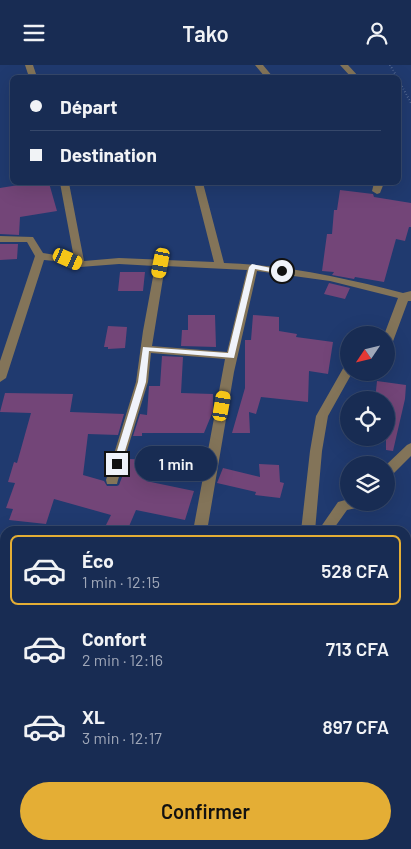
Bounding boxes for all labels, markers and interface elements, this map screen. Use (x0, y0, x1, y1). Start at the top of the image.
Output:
icon: menu (20, 19, 48, 47)
icon: person (363, 19, 391, 47)
text: Tako (182, 20, 229, 46)
text: Départ (60, 95, 118, 118)
text: Destination (60, 143, 157, 166)
car (51, 246, 84, 272)
car (150, 247, 171, 279)
route start (271, 260, 293, 282)
north arrow (340, 326, 395, 381)
map controls (340, 326, 395, 511)
car (212, 390, 231, 422)
button: locate (340, 391, 395, 446)
callout: 1 min (134, 447, 217, 481)
route end (106, 453, 128, 475)
text: 1 min (159, 454, 193, 473)
button: layers (340, 456, 395, 511)
icon: car (22, 548, 67, 593)
text: Éco (82, 549, 114, 572)
text: 528 CFA (321, 559, 389, 582)
text: 1 min · 12:15 (82, 572, 160, 591)
icon: car (22, 626, 67, 671)
text: Confort (82, 627, 146, 650)
text: 713 CFA (326, 637, 389, 660)
text: 2 min · 12:16 (82, 650, 163, 669)
icon: car (22, 704, 67, 749)
text: XL (82, 705, 105, 728)
text: 897 CFA (323, 715, 389, 738)
text: 3 min · 12:17 (82, 728, 162, 747)
button: Confirmer (20, 782, 391, 840)

